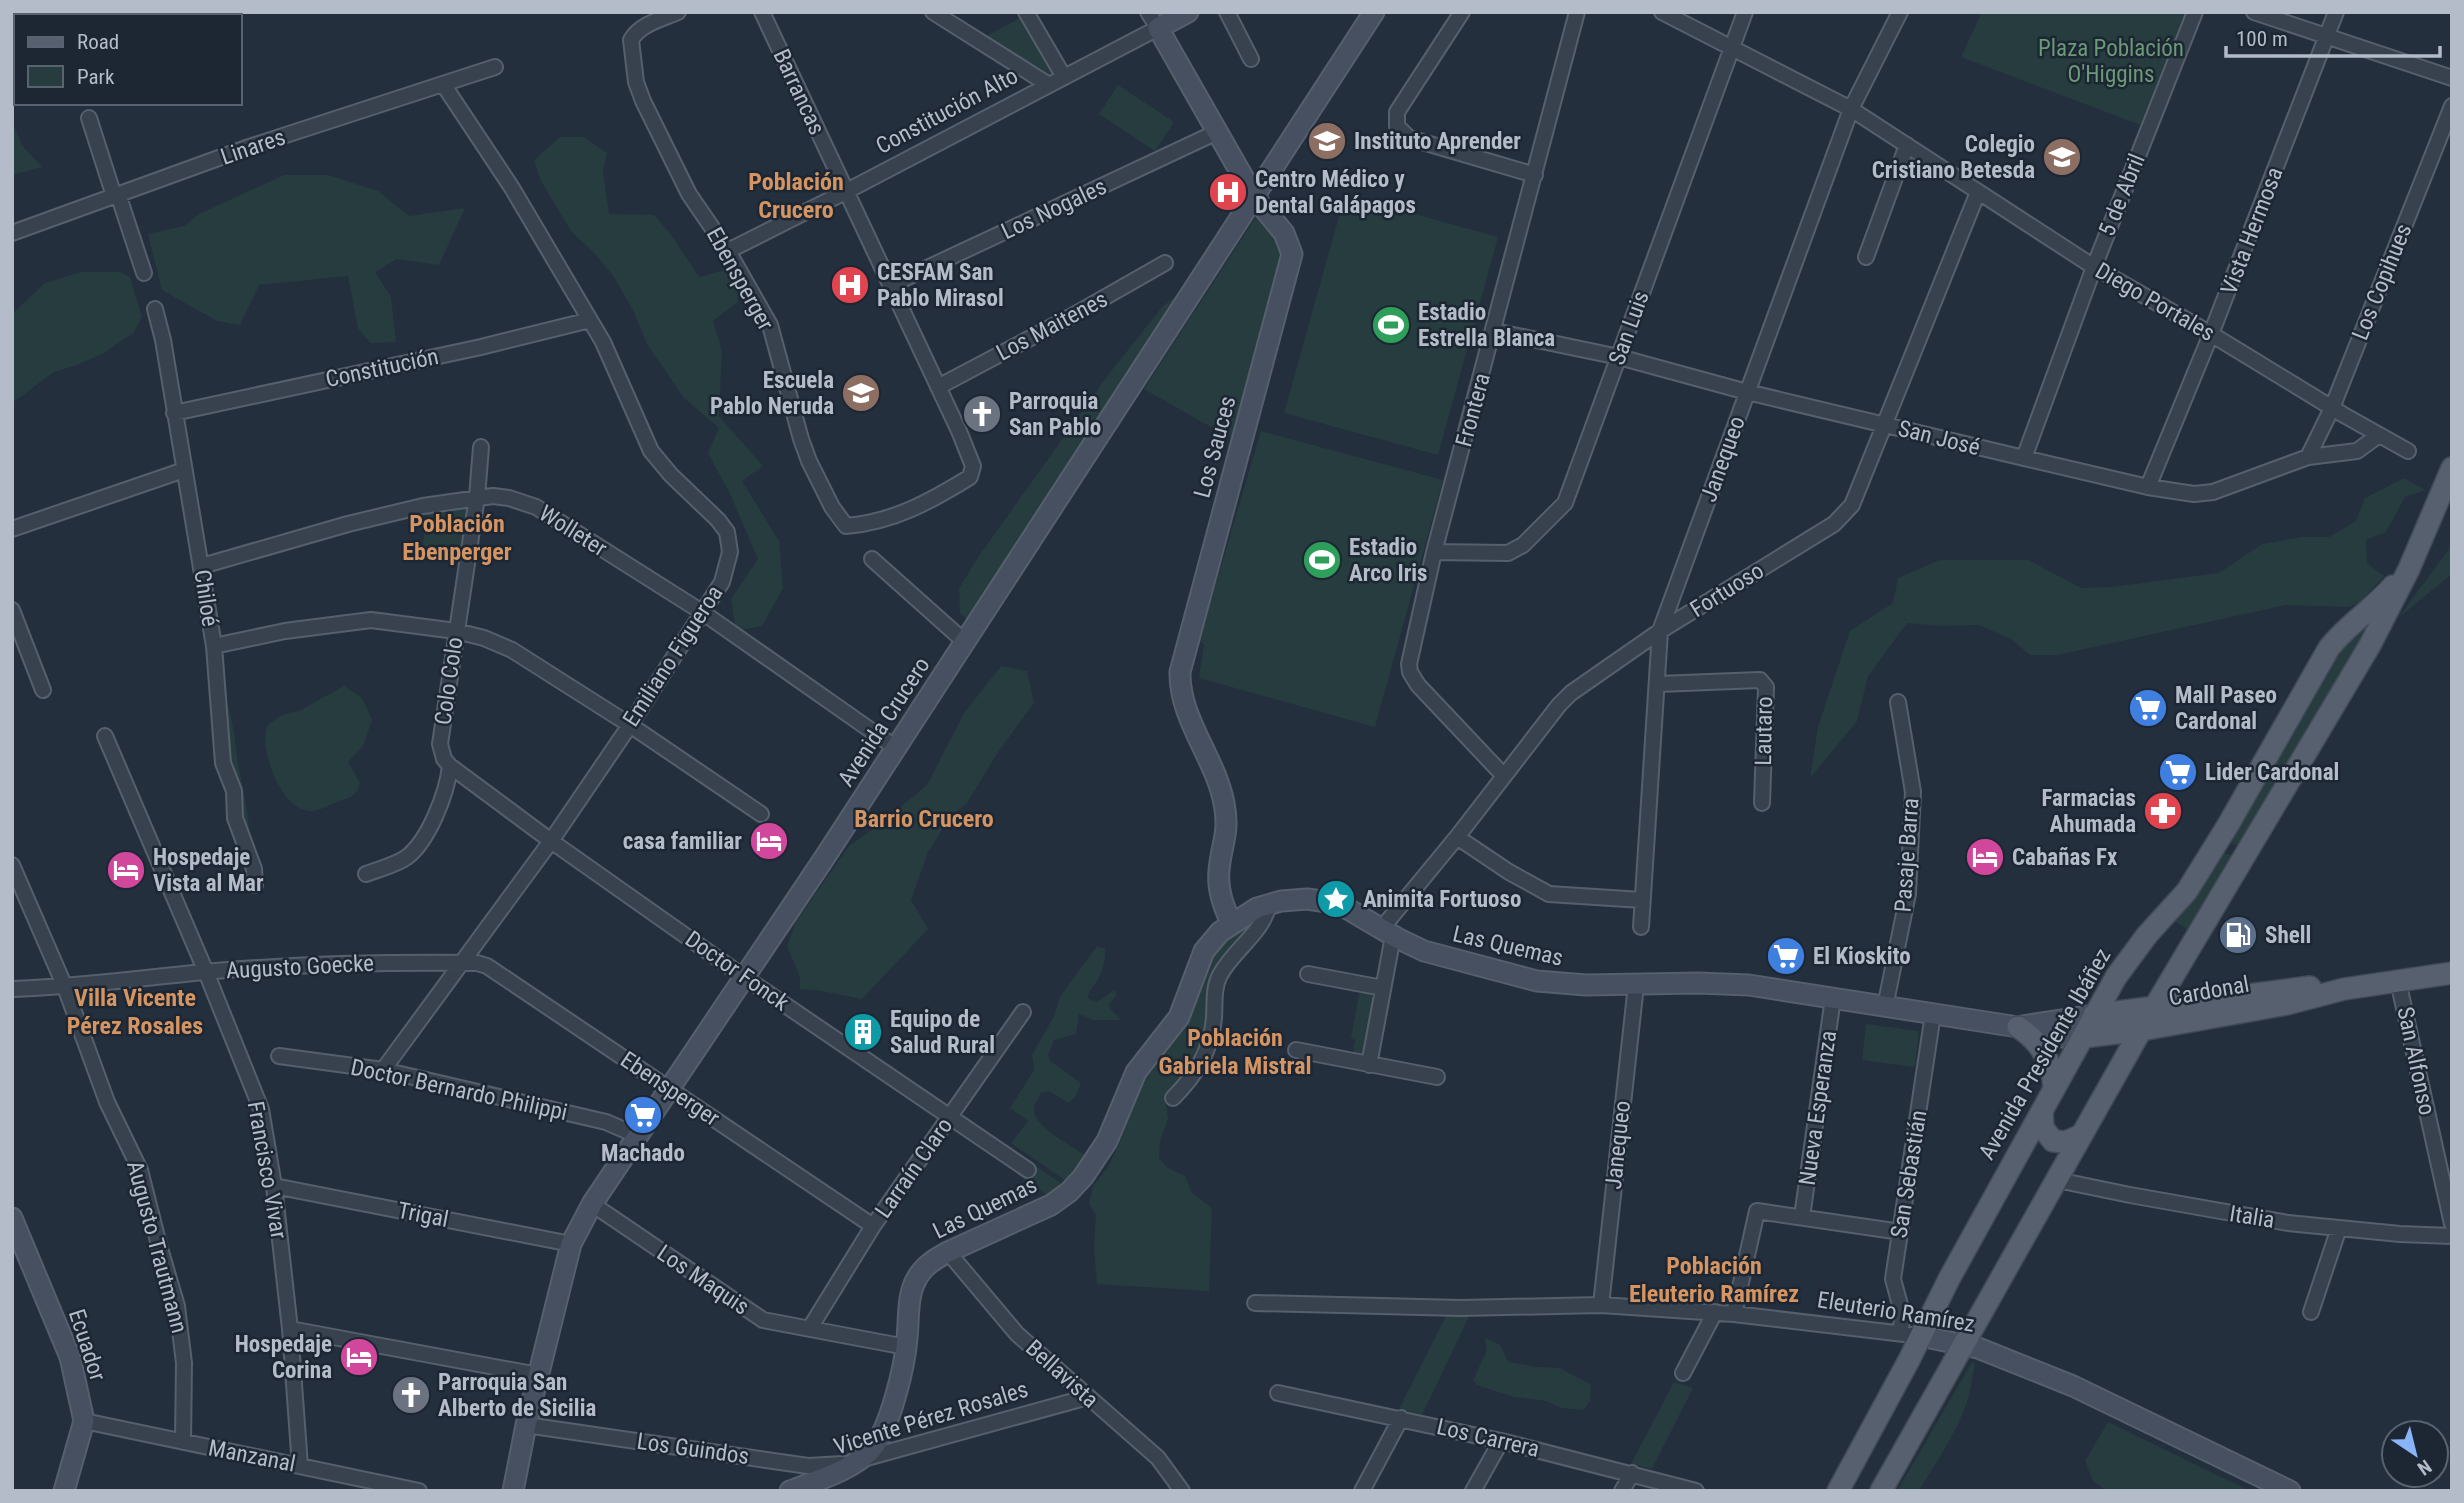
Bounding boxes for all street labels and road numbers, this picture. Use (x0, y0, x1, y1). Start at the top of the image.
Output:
street label: Barrancas (767, 45, 831, 139)
street label: Constitución Alto (871, 62, 1023, 160)
street label: Linares (217, 123, 289, 171)
street label: 5 de Abril (2093, 150, 2151, 240)
street label: Vista Hermosa (2215, 164, 2289, 298)
street label: Los Nogales (997, 173, 1111, 245)
street label: Los Copihues (2346, 220, 2418, 344)
street label: Ebensperger (701, 223, 779, 335)
street label: Diego Portales (2090, 257, 2220, 347)
street label: Los Maitenes (992, 285, 1112, 367)
street label: San Luis (1603, 287, 1655, 369)
street label: Constitución (323, 343, 441, 393)
street label: Frontera (1450, 370, 1496, 450)
street label: Los Sauces (1188, 393, 1242, 501)
street label: Janequeo (1695, 413, 1751, 505)
street label: San José (1895, 415, 1983, 461)
street label: Wolleter (534, 500, 612, 562)
street label: Fortuoso (1685, 557, 1769, 623)
street label: Chiloé (188, 568, 224, 628)
street label: Emiliano Figueroa (617, 581, 729, 731)
street label: Colo Colo (430, 636, 468, 726)
street label: Avenida Crucero (832, 653, 936, 791)
street label: Lautaro (1750, 696, 1778, 766)
street label: Pasaje Barra (1890, 797, 1924, 913)
street label: Las Quemas (1450, 920, 1566, 972)
street label: Doctor Fonck (680, 925, 794, 1017)
street label: Avenida Presidente Ibáñez (1973, 943, 2117, 1165)
street label: Augusto Goecke (225, 950, 375, 984)
street label: Cardonal (2167, 971, 2251, 1011)
street label: San Alfonso (2391, 1004, 2441, 1118)
street label: Nueva Esperanza (1794, 1029, 1842, 1187)
street label: Ebensperger (616, 1046, 724, 1132)
street label: Doctor Bernardo Philippi (348, 1054, 570, 1126)
street label: Francisco Vivar (242, 1099, 292, 1241)
street label: Janequeo (1600, 1099, 1636, 1191)
street label: San Sebastián (1886, 1108, 1932, 1240)
street label: Larraín Claro (870, 1113, 958, 1223)
street label: Augusto Trautmann (121, 1158, 193, 1336)
street label: Las Quemas (929, 1171, 1041, 1245)
street label: Trigal (395, 1197, 451, 1233)
street label: Italia (2228, 1200, 2276, 1234)
street label: Los Maquis (652, 1239, 754, 1321)
street label: Eleuterio Ramírez (1815, 1286, 1977, 1338)
street label: Ecuador (63, 1306, 111, 1384)
street label: Bellavista (1020, 1334, 1104, 1414)
street label: Vicente Pérez Rosales (831, 1376, 1031, 1460)
street label: Los Carrera (1434, 1413, 1542, 1463)
street label: Los Guindos (635, 1428, 751, 1470)
street label: Manzanal (206, 1434, 298, 1478)

